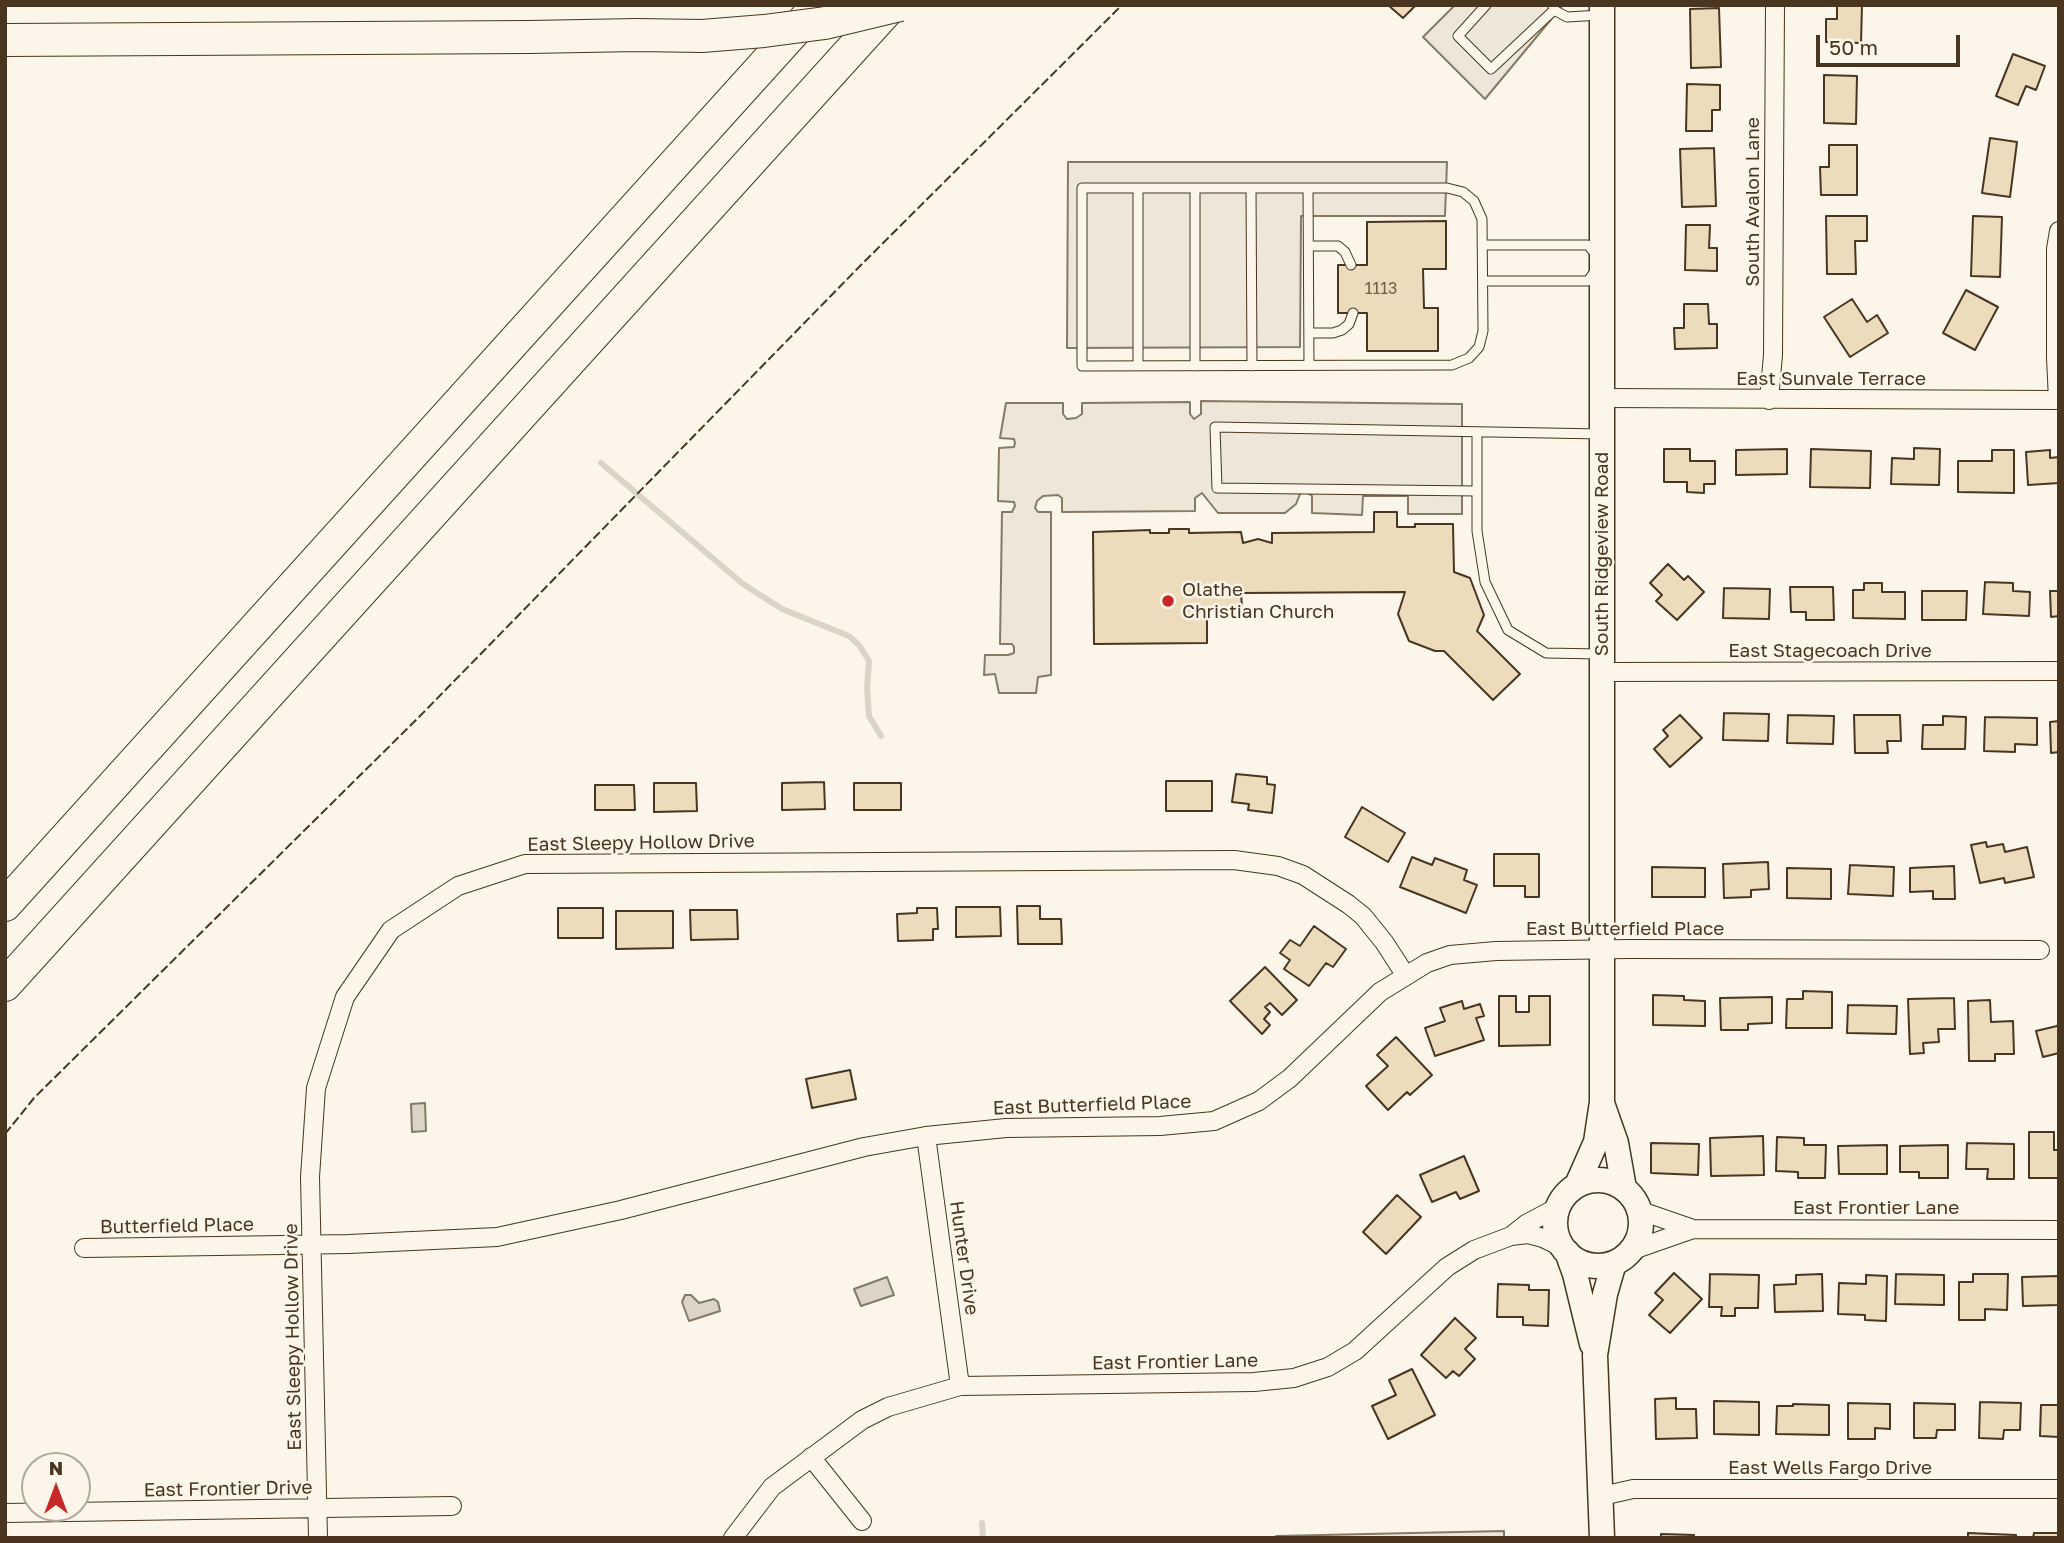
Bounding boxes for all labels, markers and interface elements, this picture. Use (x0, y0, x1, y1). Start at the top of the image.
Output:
scale bar (1819, 21, 1962, 65)
text: 50 m (1829, 34, 1878, 60)
street label: South Avalon Lane (1742, 117, 1764, 287)
house number: 1113 (1365, 279, 1397, 299)
street label: East Sunvale Terrace (1736, 368, 1926, 390)
street label: South Ridgeview Road (1591, 452, 1613, 656)
place label: Olathe Christian Church (1182, 579, 1334, 623)
marker: Olathe Christian Church (1160, 593, 1176, 609)
street label: East Stagecoach Drive (1728, 640, 1932, 662)
street label: East Sleepy Hollow Drive (527, 830, 755, 856)
street label: East Butterfield Place (1526, 918, 1724, 940)
street label: East Butterfield Place (992, 1090, 1192, 1120)
street label: East Frontier Lane (1793, 1197, 1959, 1219)
street label: Hunter Drive (945, 1199, 983, 1317)
street label: Butterfield Place (100, 1213, 254, 1239)
street label: East Sleepy Hollow Drive (280, 1223, 306, 1451)
street label: East Frontier Lane (1092, 1349, 1258, 1375)
north arrow (21, 1452, 91, 1522)
text: N (49, 1456, 63, 1479)
street label: East Wells Fargo Drive (1728, 1457, 1932, 1479)
street label: East Frontier Drive (143, 1476, 313, 1502)

